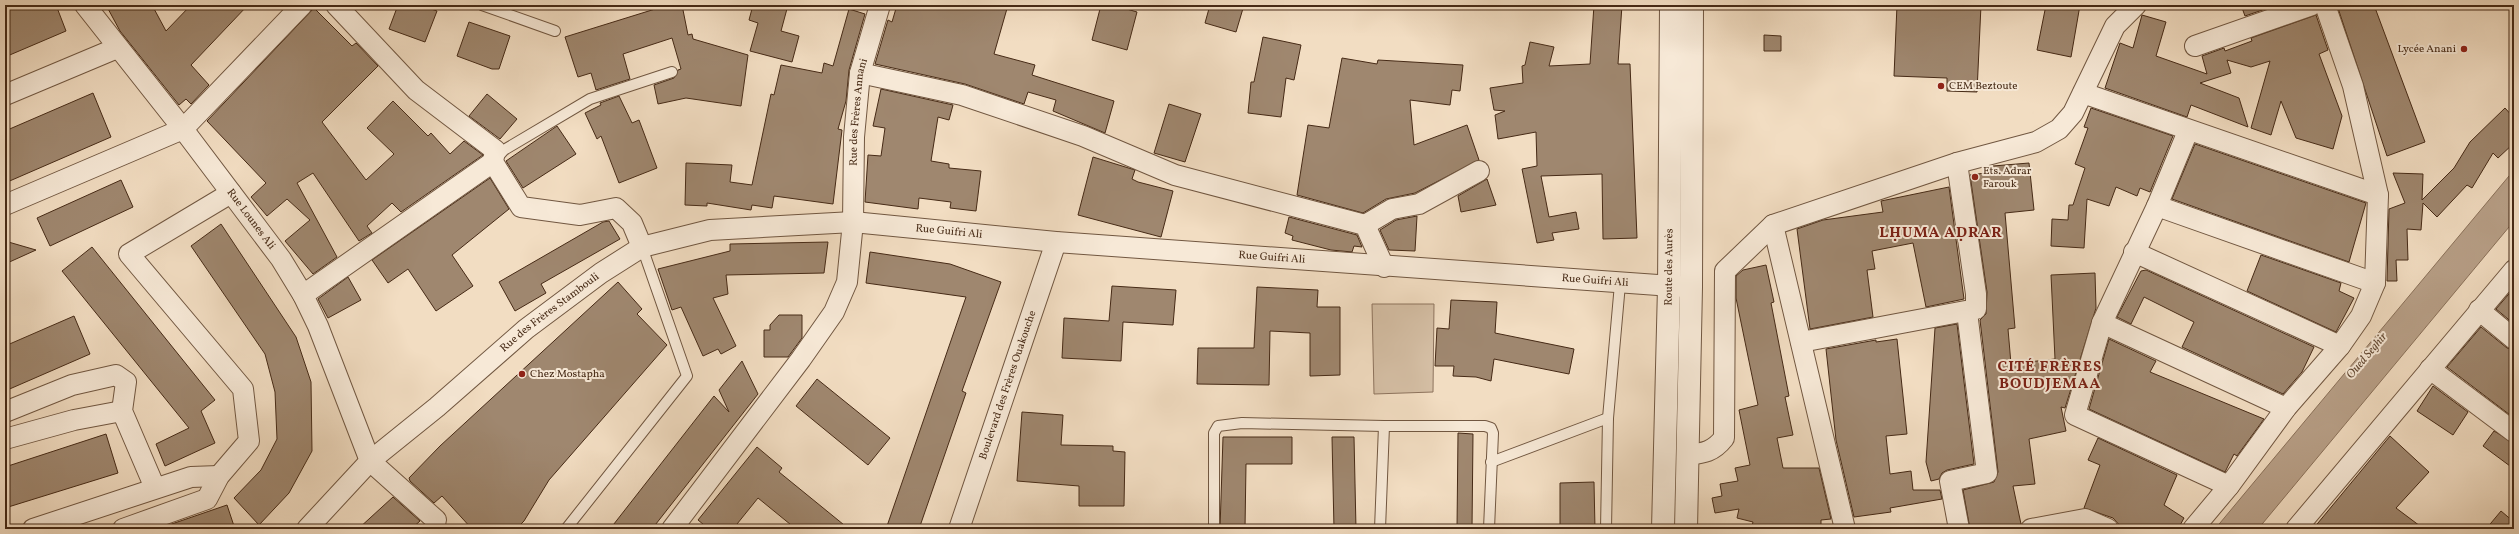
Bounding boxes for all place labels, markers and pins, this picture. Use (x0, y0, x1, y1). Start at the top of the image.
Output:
place label: Lycée Anani (2398, 42, 2456, 57)
marker: Lycée Anani (2459, 44, 2469, 54)
place label: CEM Beztoute (1949, 79, 2018, 94)
marker: CEM Beztoute (1936, 81, 1946, 91)
place label: Ets. Adrar Farouk (1983, 164, 2032, 192)
marker: Ets. Adrar Farouk (1970, 172, 1980, 182)
place label: Chez Mostapha (530, 367, 605, 382)
marker: Chez Mostapha (517, 369, 527, 379)

